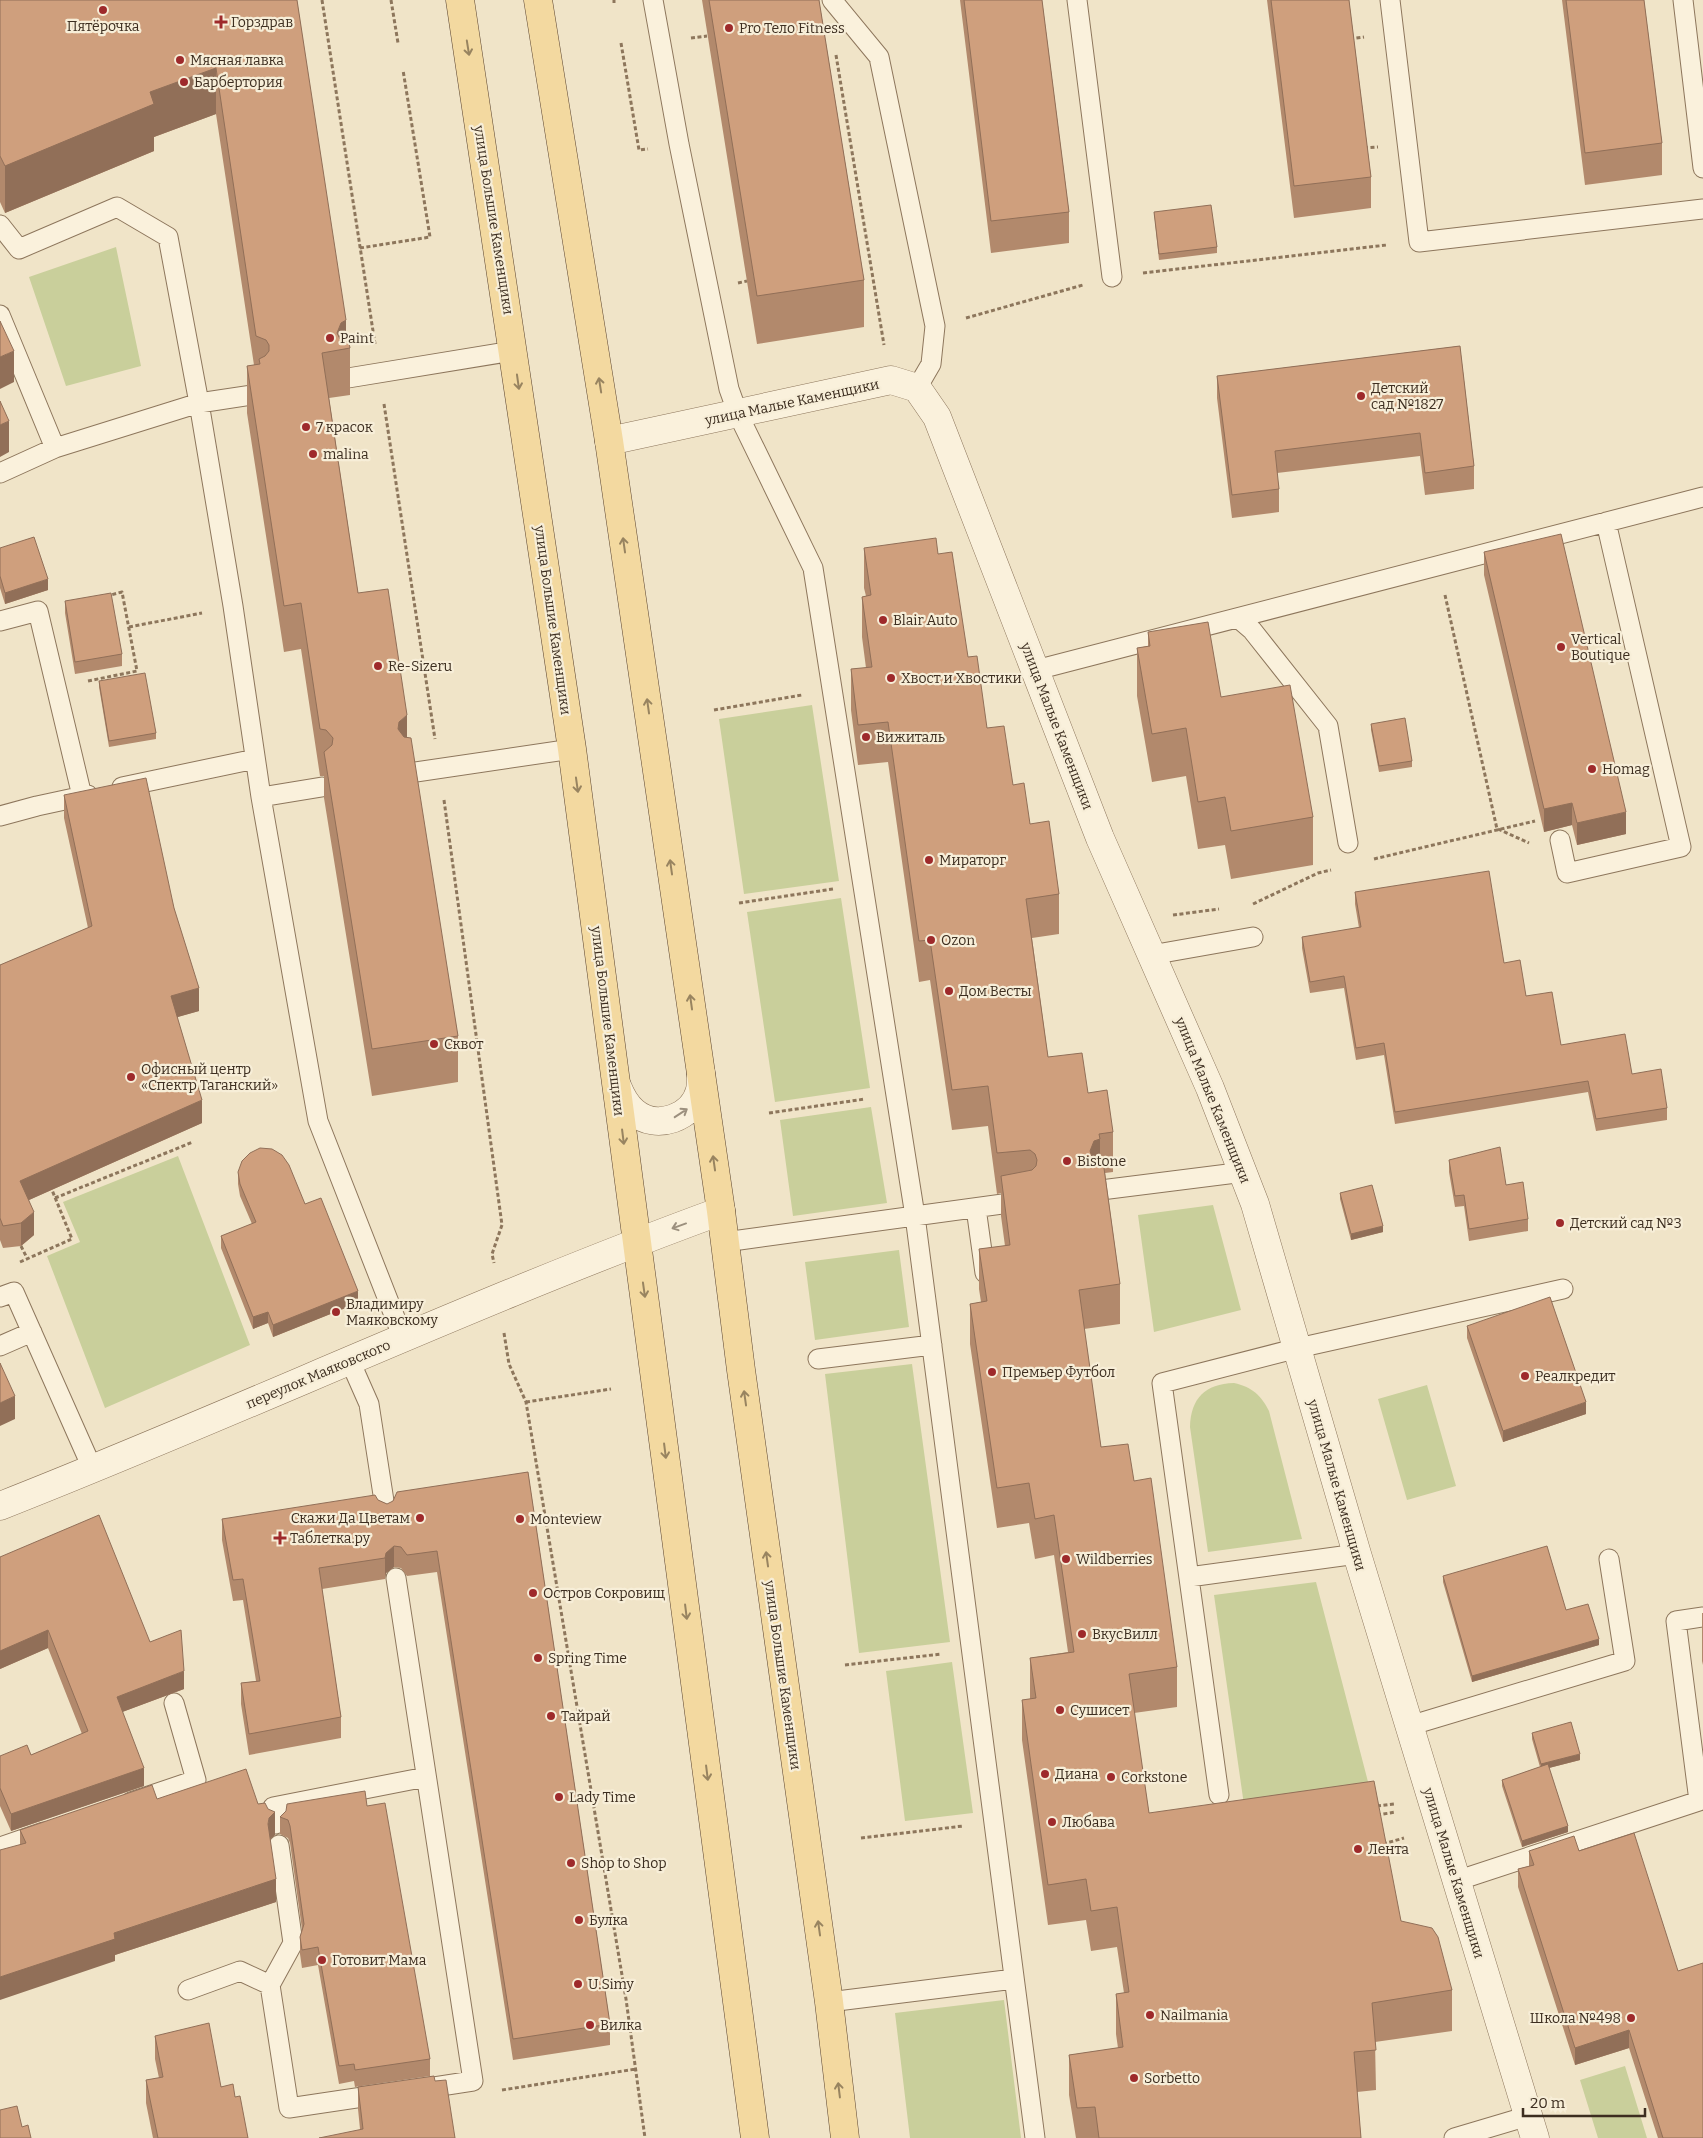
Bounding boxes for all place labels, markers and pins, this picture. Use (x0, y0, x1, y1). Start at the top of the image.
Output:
marker: Пятёрочка (97, 4, 109, 16)
place label: Горздрав (231, 14, 293, 31)
marker: Горздрав (215, 16, 227, 28)
place label: Пятёрочка (67, 18, 140, 35)
place label: Pro Тело Fitness (739, 20, 845, 37)
marker: Pro Тело Fitness (723, 22, 735, 34)
place label: Мясная лавка (190, 52, 284, 69)
marker: Мясная лавка (174, 54, 186, 66)
place label: Барбертория (194, 74, 283, 91)
marker: Барбертория (178, 76, 190, 88)
place label: Paint (340, 330, 374, 347)
marker: Paint (324, 332, 336, 344)
place label: Детский сад №1827 (1371, 380, 1443, 413)
marker: Детский сад №1827 (1355, 390, 1367, 402)
place label: 7 красок (316, 419, 374, 436)
marker: 7 красок (300, 421, 312, 433)
place label: malina (323, 446, 369, 463)
marker: malina (307, 448, 319, 460)
place label: Blair Auto (893, 612, 958, 629)
marker: Blair Auto (877, 614, 889, 626)
place label: Vertical Boutique (1571, 631, 1630, 664)
marker: Vertical Boutique (1555, 641, 1567, 653)
place label: Re-Sizeru (388, 658, 453, 675)
marker: Re-Sizeru (372, 660, 384, 672)
place label: Хвост и Хвостики (901, 670, 1022, 687)
marker: Хвост и Хвостики (885, 672, 897, 684)
place label: Вижиталь (876, 729, 945, 746)
marker: Вижиталь (860, 731, 872, 743)
place label: Homag (1602, 761, 1650, 778)
marker: Homag (1586, 763, 1598, 775)
place label: Мираторг (939, 852, 1006, 869)
marker: Мираторг (923, 854, 935, 866)
place label: Ozon (941, 932, 975, 949)
marker: Ozon (925, 934, 937, 946)
place label: Дом Весты (959, 983, 1032, 1000)
marker: Дом Весты (943, 985, 955, 997)
place label: Сквот (444, 1036, 484, 1053)
marker: Сквот (428, 1038, 440, 1050)
place label: Офисный центр «Спектр Таганский» (141, 1061, 278, 1094)
marker: Офисный центр «Спектр Таганский» (125, 1071, 137, 1083)
place label: Bistone (1077, 1153, 1126, 1170)
marker: Bistone (1061, 1155, 1073, 1167)
place label: Детский сад №3 (1570, 1215, 1682, 1232)
marker: Детский сад №3 (1554, 1217, 1566, 1229)
place label: Владимиру Маяковскому (346, 1296, 439, 1329)
marker: Владимиру Маяковскому (330, 1306, 342, 1318)
place label: Премьер Футбол (1002, 1364, 1115, 1381)
marker: Премьер Футбол (986, 1366, 998, 1378)
place label: Реалкредит (1535, 1368, 1616, 1385)
marker: Реалкредит (1519, 1370, 1531, 1382)
place label: Скажи Да Цветам (291, 1510, 410, 1527)
place label: Monteview (530, 1511, 602, 1528)
marker: Скажи Да Цветам (414, 1512, 426, 1524)
marker: Monteview (514, 1513, 526, 1525)
place label: Таблетка.ру (290, 1530, 371, 1547)
marker: Таблетка.ру (274, 1532, 286, 1544)
place label: Wildberries (1076, 1551, 1153, 1568)
marker: Wildberries (1060, 1553, 1072, 1565)
place label: Остров Сокровищ (543, 1585, 666, 1602)
marker: Остров Сокровищ (527, 1587, 539, 1599)
place label: ВкусВилл (1092, 1626, 1158, 1643)
marker: ВкусВилл (1076, 1628, 1088, 1640)
place label: Spring Time (548, 1650, 627, 1667)
marker: Spring Time (532, 1652, 544, 1664)
place label: Сушисет (1070, 1702, 1129, 1719)
marker: Сушисет (1054, 1704, 1066, 1716)
place label: Тайрай (561, 1708, 611, 1725)
marker: Тайрай (545, 1710, 557, 1722)
place label: Диана (1055, 1766, 1099, 1783)
marker: Диана (1039, 1768, 1051, 1780)
place label: Corkstone (1121, 1769, 1187, 1786)
marker: Corkstone (1105, 1771, 1117, 1783)
place label: Lady Time (569, 1789, 636, 1806)
marker: Lady Time (553, 1791, 565, 1803)
place label: Любава (1062, 1814, 1115, 1831)
marker: Любава (1046, 1816, 1058, 1828)
place label: Лента (1368, 1841, 1409, 1858)
marker: Лента (1352, 1843, 1364, 1855)
place label: Shop to Shop (581, 1855, 667, 1872)
marker: Shop to Shop (565, 1857, 577, 1869)
place label: Булка (589, 1912, 628, 1929)
marker: Булка (573, 1914, 585, 1926)
place label: Готовит Мама (332, 1952, 427, 1969)
marker: Готовит Мама (316, 1954, 328, 1966)
place label: U.Simy (588, 1976, 635, 1993)
marker: U.Simy (572, 1978, 584, 1990)
place label: Nailmania (1160, 2007, 1229, 2024)
marker: Nailmania (1144, 2009, 1156, 2021)
place label: Школа №498 (1530, 2010, 1621, 2027)
marker: Школа №498 (1625, 2012, 1637, 2024)
place label: Вилка (600, 2017, 642, 2034)
marker: Вилка (584, 2019, 596, 2031)
place label: Sorbetto (1144, 2070, 1200, 2087)
marker: Sorbetto (1128, 2072, 1140, 2084)

